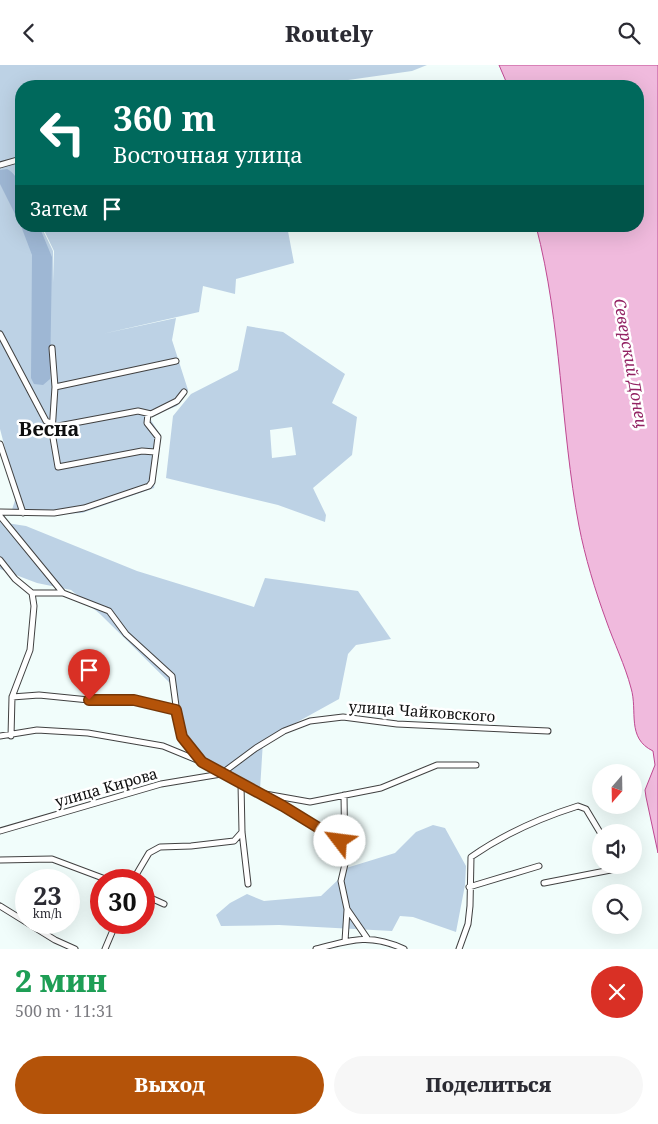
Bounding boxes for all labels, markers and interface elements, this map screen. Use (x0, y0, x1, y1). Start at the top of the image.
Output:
text: Routely (285, 18, 373, 48)
icon: back (15, 19, 43, 47)
icon: search (615, 19, 643, 47)
text: 360 m (113, 94, 216, 141)
icon: left (30, 100, 95, 165)
text: Восточная улица (113, 139, 303, 169)
icon: arrive (98, 195, 126, 223)
text: Затем (30, 196, 88, 222)
water label: Северский Донец (609, 297, 653, 430)
district label: Весна (19, 415, 80, 442)
pin (68, 649, 110, 700)
icon: arrive (75, 656, 103, 684)
street label: улица Чайковского (348, 696, 496, 726)
street label: улица Кирова (52, 763, 160, 811)
north arrow (592, 764, 642, 814)
map controls (592, 764, 642, 934)
position arrow (313, 814, 365, 866)
button: sound (592, 824, 642, 874)
speed limit sign: 30 (90, 869, 155, 934)
text: 23 (33, 878, 62, 912)
button: search (592, 884, 642, 934)
text: km/h (33, 905, 62, 922)
text: 2 мин (15, 960, 107, 1001)
button: close (591, 966, 643, 1018)
text: 500 m · 11:31 (15, 1000, 114, 1022)
button: Выход (15, 1056, 324, 1114)
button: Поделиться (334, 1056, 643, 1114)

